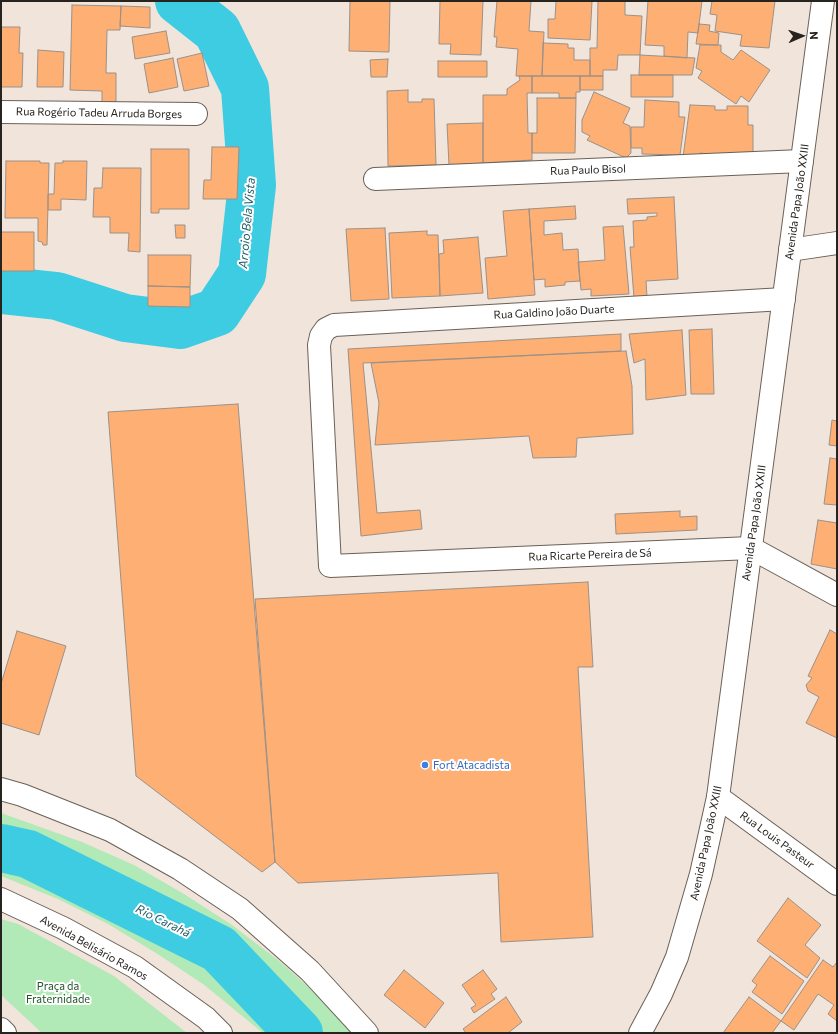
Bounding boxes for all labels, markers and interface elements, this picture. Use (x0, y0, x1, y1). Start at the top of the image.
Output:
north arrow (782, 16, 822, 56)
text: N (808, 31, 821, 40)
street label: Rua Rogério Tadeu Arruda Borges (16, 105, 182, 121)
street label: Avenida Papa João XXIII (782, 143, 812, 261)
street label: Rua Paulo Bisol (550, 162, 626, 178)
water label: Arroio Bela Vista (236, 177, 258, 269)
street label: Rua Galdino João Duarte (493, 302, 615, 322)
street label: Avenida Papa João XXIII (739, 464, 769, 582)
street label: Rua Ricarte Pereira de Sá (528, 546, 652, 564)
place label: Fort Atacadista (433, 758, 510, 772)
marker: Fort Atacadista (420, 760, 430, 770)
street label: Avenida Papa João XXIII (687, 784, 725, 902)
street label: Rua Louis Pasteur (737, 809, 817, 871)
water label: Rio Carahá (133, 902, 193, 940)
street label: Avenida Belisário Ramos (38, 913, 150, 983)
park label: Praça da Fraternidade (26, 979, 90, 1005)

